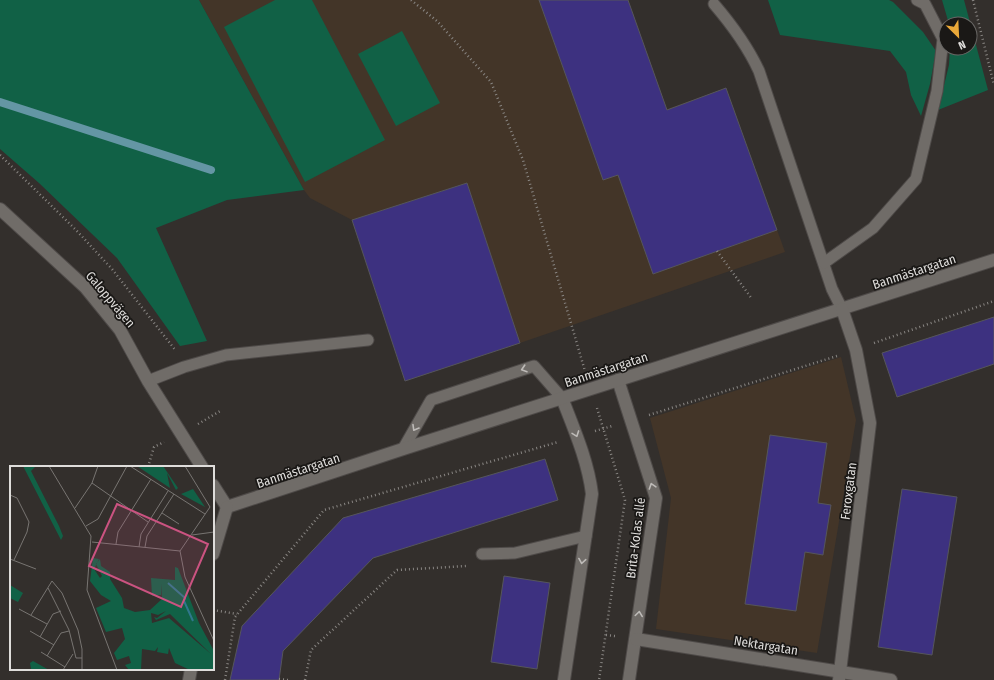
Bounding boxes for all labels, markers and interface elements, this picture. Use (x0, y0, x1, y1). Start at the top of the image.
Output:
north arrow (938, 16, 978, 56)
text: N (956, 37, 968, 52)
street label: Banmästargatan (871, 251, 958, 292)
street label: Galoppvägen (83, 268, 138, 330)
street label: Banmästargatan (563, 349, 650, 390)
one-way arrow (521, 365, 528, 373)
one-way arrow (413, 424, 420, 431)
one-way arrow (571, 431, 580, 438)
street label: Banmästargatan (255, 450, 342, 491)
street label: Feroxgatan (838, 461, 859, 521)
inset map (10, 466, 214, 670)
one-way arrow (648, 482, 657, 489)
street label: Brita-Kolas allé (623, 497, 648, 579)
one-way arrow (578, 558, 587, 565)
one-way arrow (634, 611, 643, 617)
street label: Nektargatan (733, 633, 799, 658)

